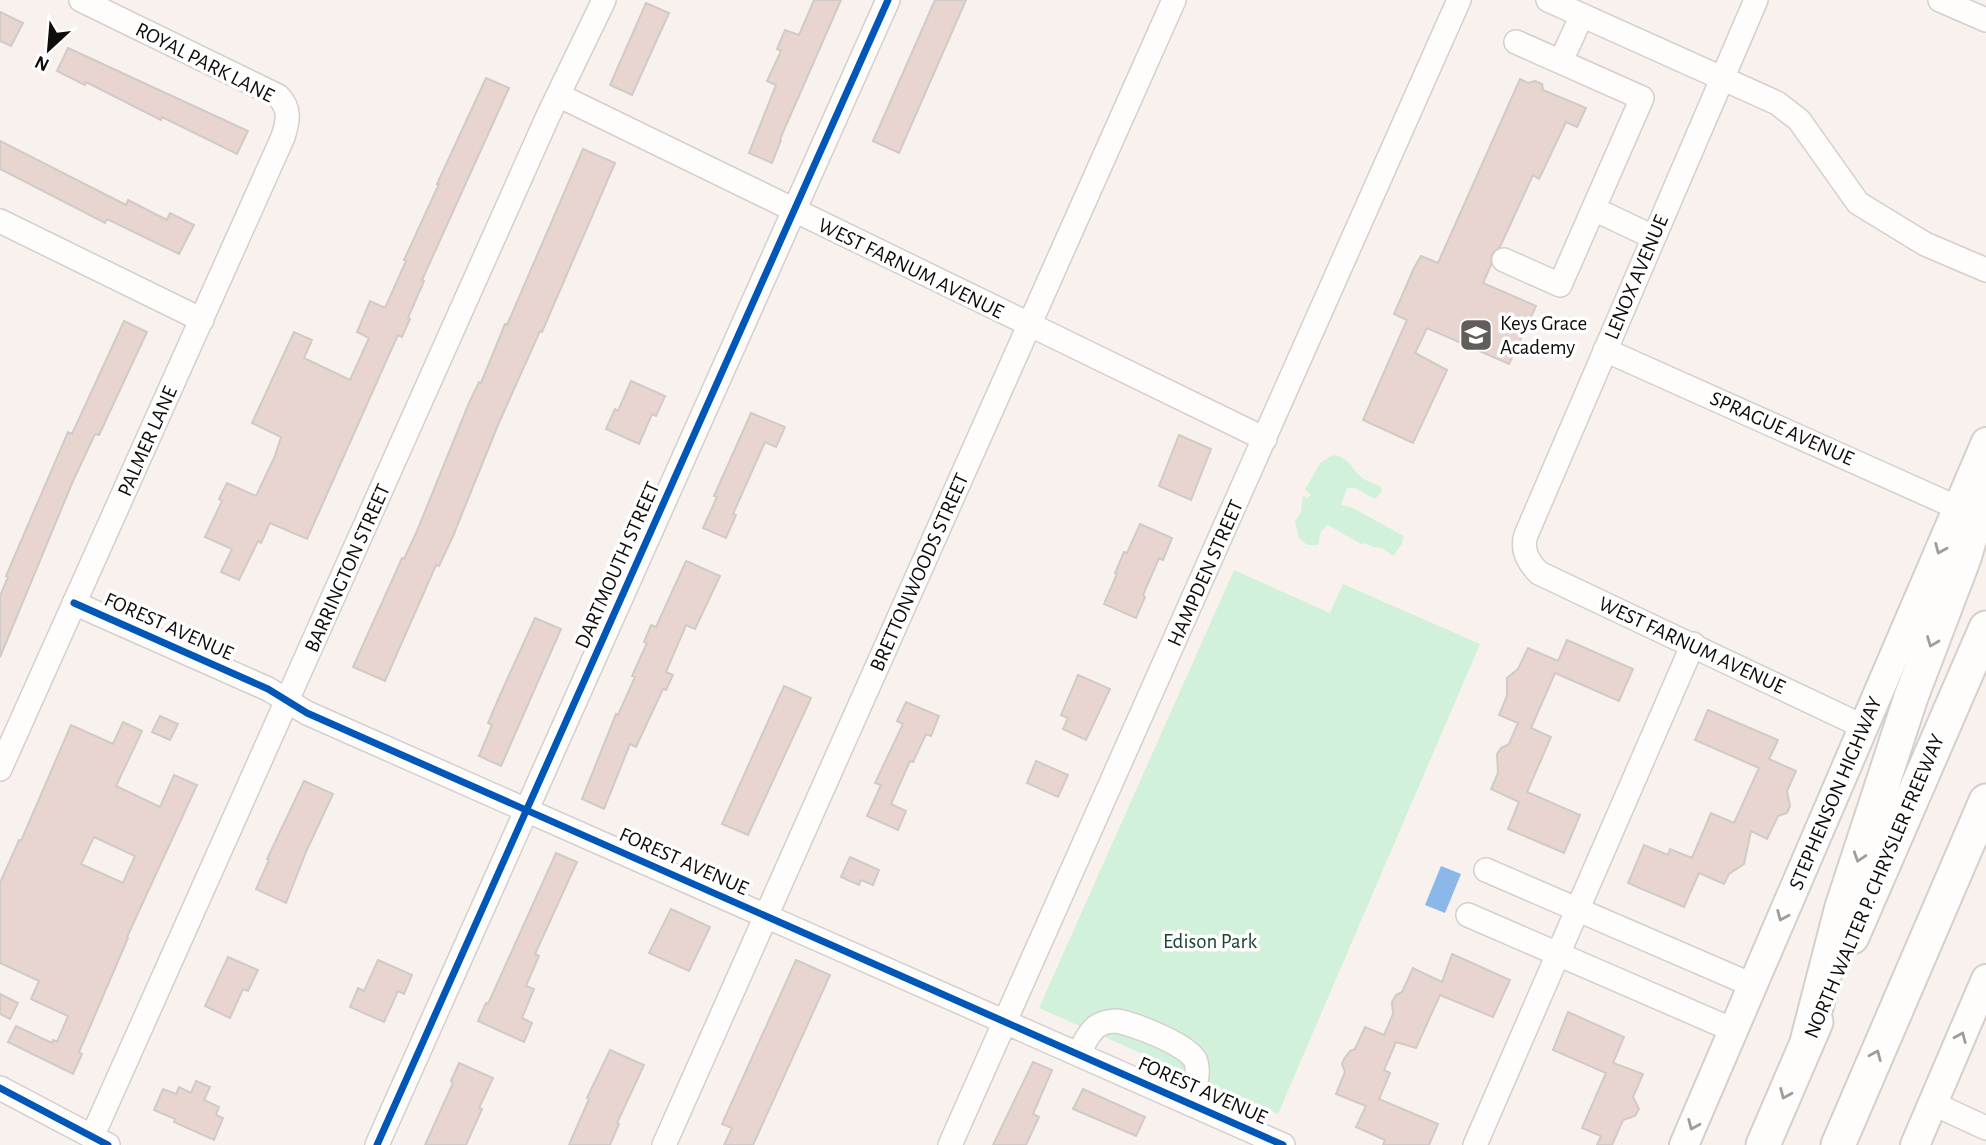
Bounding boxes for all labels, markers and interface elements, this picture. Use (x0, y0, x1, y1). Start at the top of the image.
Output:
north arrow (14, 14, 84, 84)
street label: ROYAL PARK LANE (132, 18, 277, 106)
text: N (32, 51, 52, 74)
street label: LENOX AVENUE (1601, 212, 1672, 342)
street label: WEST FARNUM AVENUE (815, 214, 1007, 322)
place label: Keys Grace Academy (1500, 313, 1587, 358)
school or university icon: Keys Grace Academy (1457, 316, 1495, 354)
street label: PALMER LANE (114, 383, 181, 499)
street label: SPRAGUE AVENUE (1707, 387, 1857, 470)
street label: BRETTONWOODS STREET (866, 470, 973, 674)
street label: DARTMOUTH STREET (571, 479, 664, 652)
street label: BARRINGTON STREET (301, 481, 394, 655)
street label: HAMPDEN STREET (1164, 497, 1247, 649)
one-way arrow (1934, 543, 1948, 555)
street label: FOREST AVENUE (101, 589, 236, 664)
street label: WEST FARNUM AVENUE (1595, 593, 1788, 698)
one-way arrow (1926, 635, 1940, 647)
street label: STEPHENSON HIGHWAY (1785, 694, 1886, 893)
street label: NORTH WALTER P. CHRYSLER FREEWAY (1801, 731, 1948, 1041)
street label: FOREST AVENUE (616, 824, 751, 899)
one-way arrow (1853, 850, 1867, 863)
one-way arrow (1776, 909, 1790, 921)
park label: Edison Park (1163, 931, 1257, 952)
one-way arrow (1953, 1032, 1967, 1044)
one-way arrow (1868, 1050, 1882, 1062)
street label: FOREST AVENUE (1135, 1053, 1270, 1128)
one-way arrow (1779, 1086, 1793, 1099)
one-way arrow (1687, 1118, 1701, 1130)

